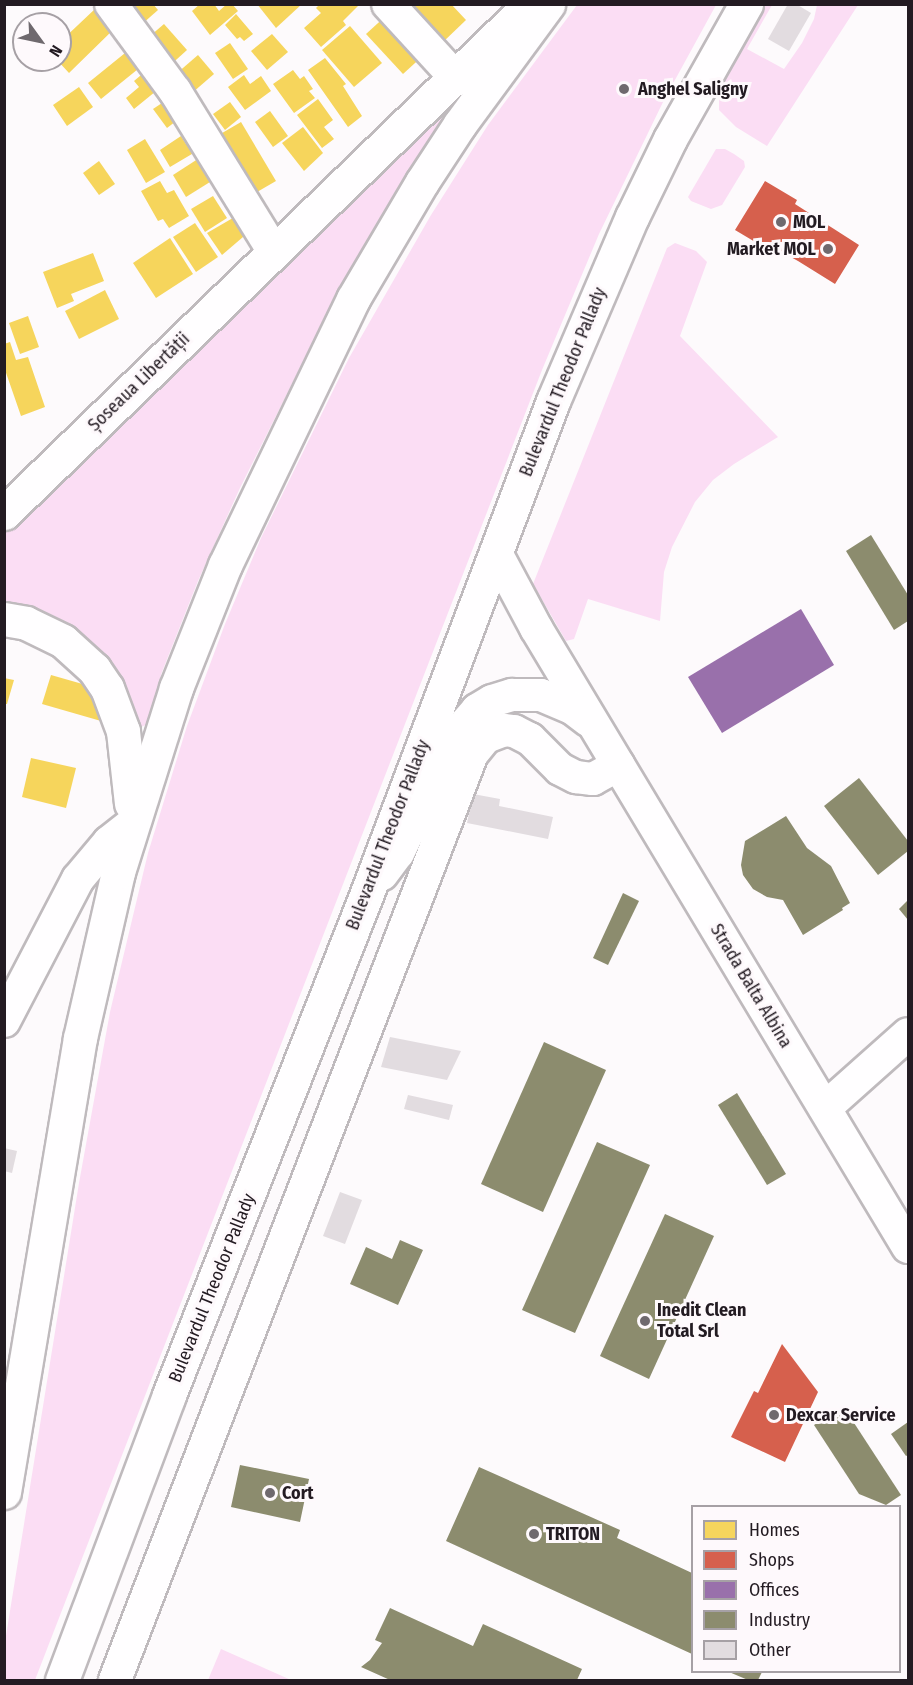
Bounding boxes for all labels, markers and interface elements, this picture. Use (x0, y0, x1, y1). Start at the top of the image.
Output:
north arrow (12, 12, 72, 72)
text: N (45, 42, 66, 60)
place label: Anghel Saligny (638, 78, 748, 100)
marker: Anghel Saligny (615, 80, 633, 98)
place label: MOL (793, 211, 825, 233)
marker: MOL (774, 215, 788, 229)
place label: Market MOL (727, 238, 816, 260)
marker: Market MOL (821, 242, 835, 256)
street label: Bulevardul Theodor Pallady (515, 284, 611, 480)
street label: Șoseaua Libertății (84, 328, 194, 436)
street label: Bulevardul Theodor Pallady (342, 737, 434, 933)
street label: Strada Balta Albina (705, 920, 797, 1052)
street label: Bulevardul Theodor Pallady (164, 1190, 260, 1386)
place label: Inedit Clean Total Srl (657, 1300, 746, 1342)
marker: Inedit Clean Total Srl (638, 1314, 652, 1328)
place label: Dexcar Service (786, 1404, 896, 1426)
marker: Dexcar Service (767, 1408, 781, 1422)
place label: Cort (282, 1482, 314, 1504)
marker: Cort (263, 1486, 277, 1500)
legend (691, 1505, 901, 1673)
text: Homes (749, 1519, 800, 1541)
place label: TRITON (546, 1523, 600, 1545)
marker: TRITON (527, 1527, 541, 1541)
text: Shops (749, 1549, 794, 1571)
text: Offices (749, 1579, 799, 1601)
text: Industry (749, 1609, 810, 1631)
text: Other (749, 1639, 791, 1661)

